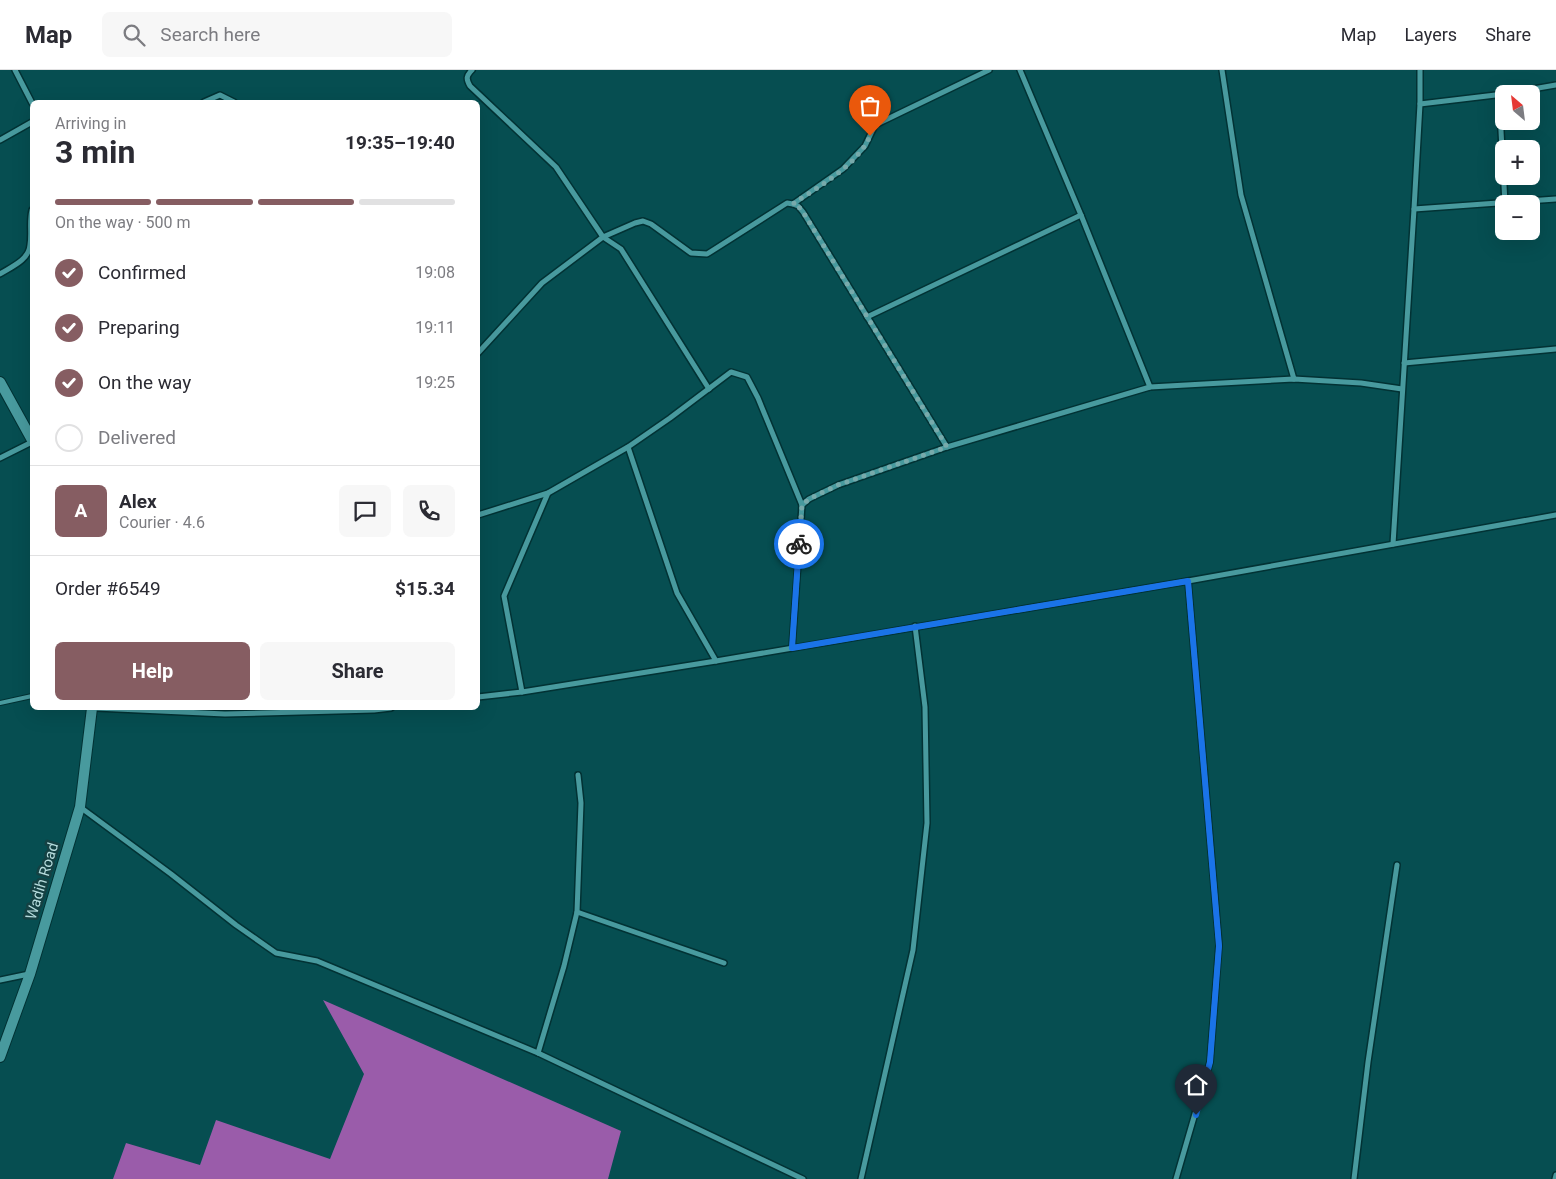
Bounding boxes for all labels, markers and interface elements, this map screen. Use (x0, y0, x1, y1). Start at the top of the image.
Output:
search box (102, 12, 452, 57)
text: Map (25, 21, 72, 49)
icon: search (120, 21, 148, 49)
text: Search here (160, 23, 260, 46)
text: Map (1341, 24, 1376, 45)
text: Layers (1404, 24, 1457, 45)
text: Share (1485, 24, 1531, 45)
pin (849, 85, 891, 136)
north arrow (1495, 85, 1540, 130)
map controls (1495, 85, 1540, 240)
icon: bag (856, 92, 884, 120)
text: Arriving in (55, 114, 126, 133)
text: 19:35–19:40 (345, 131, 455, 154)
text: 3 min (55, 133, 135, 171)
button: + (1495, 140, 1540, 185)
button: − (1495, 195, 1540, 240)
text: On the way · 500 m (55, 213, 191, 232)
icon: check (55, 259, 83, 287)
text: Confirmed (98, 261, 186, 284)
text: 19:08 (415, 263, 455, 282)
icon: check (55, 314, 83, 342)
text: Preparing (98, 316, 180, 339)
text: 19:11 (415, 318, 455, 337)
icon: check (55, 369, 83, 397)
text: On the way (98, 371, 191, 394)
text: 19:25 (415, 373, 455, 392)
text: Delivered (98, 426, 176, 449)
button: chat (339, 485, 391, 537)
button: phone (403, 485, 455, 537)
text: Alex (119, 490, 157, 513)
text: A (75, 499, 87, 522)
text: Courier · 4.6 (119, 513, 205, 532)
courier (774, 519, 824, 569)
icon: bike (785, 530, 813, 558)
text: Order #6549 (55, 577, 161, 600)
text: $15.34 (395, 577, 455, 600)
button: Help (55, 642, 250, 700)
button: Share (260, 642, 455, 700)
street label: Wadih Road (22, 840, 62, 922)
pin (1175, 1064, 1217, 1115)
icon: home (1182, 1071, 1210, 1099)

